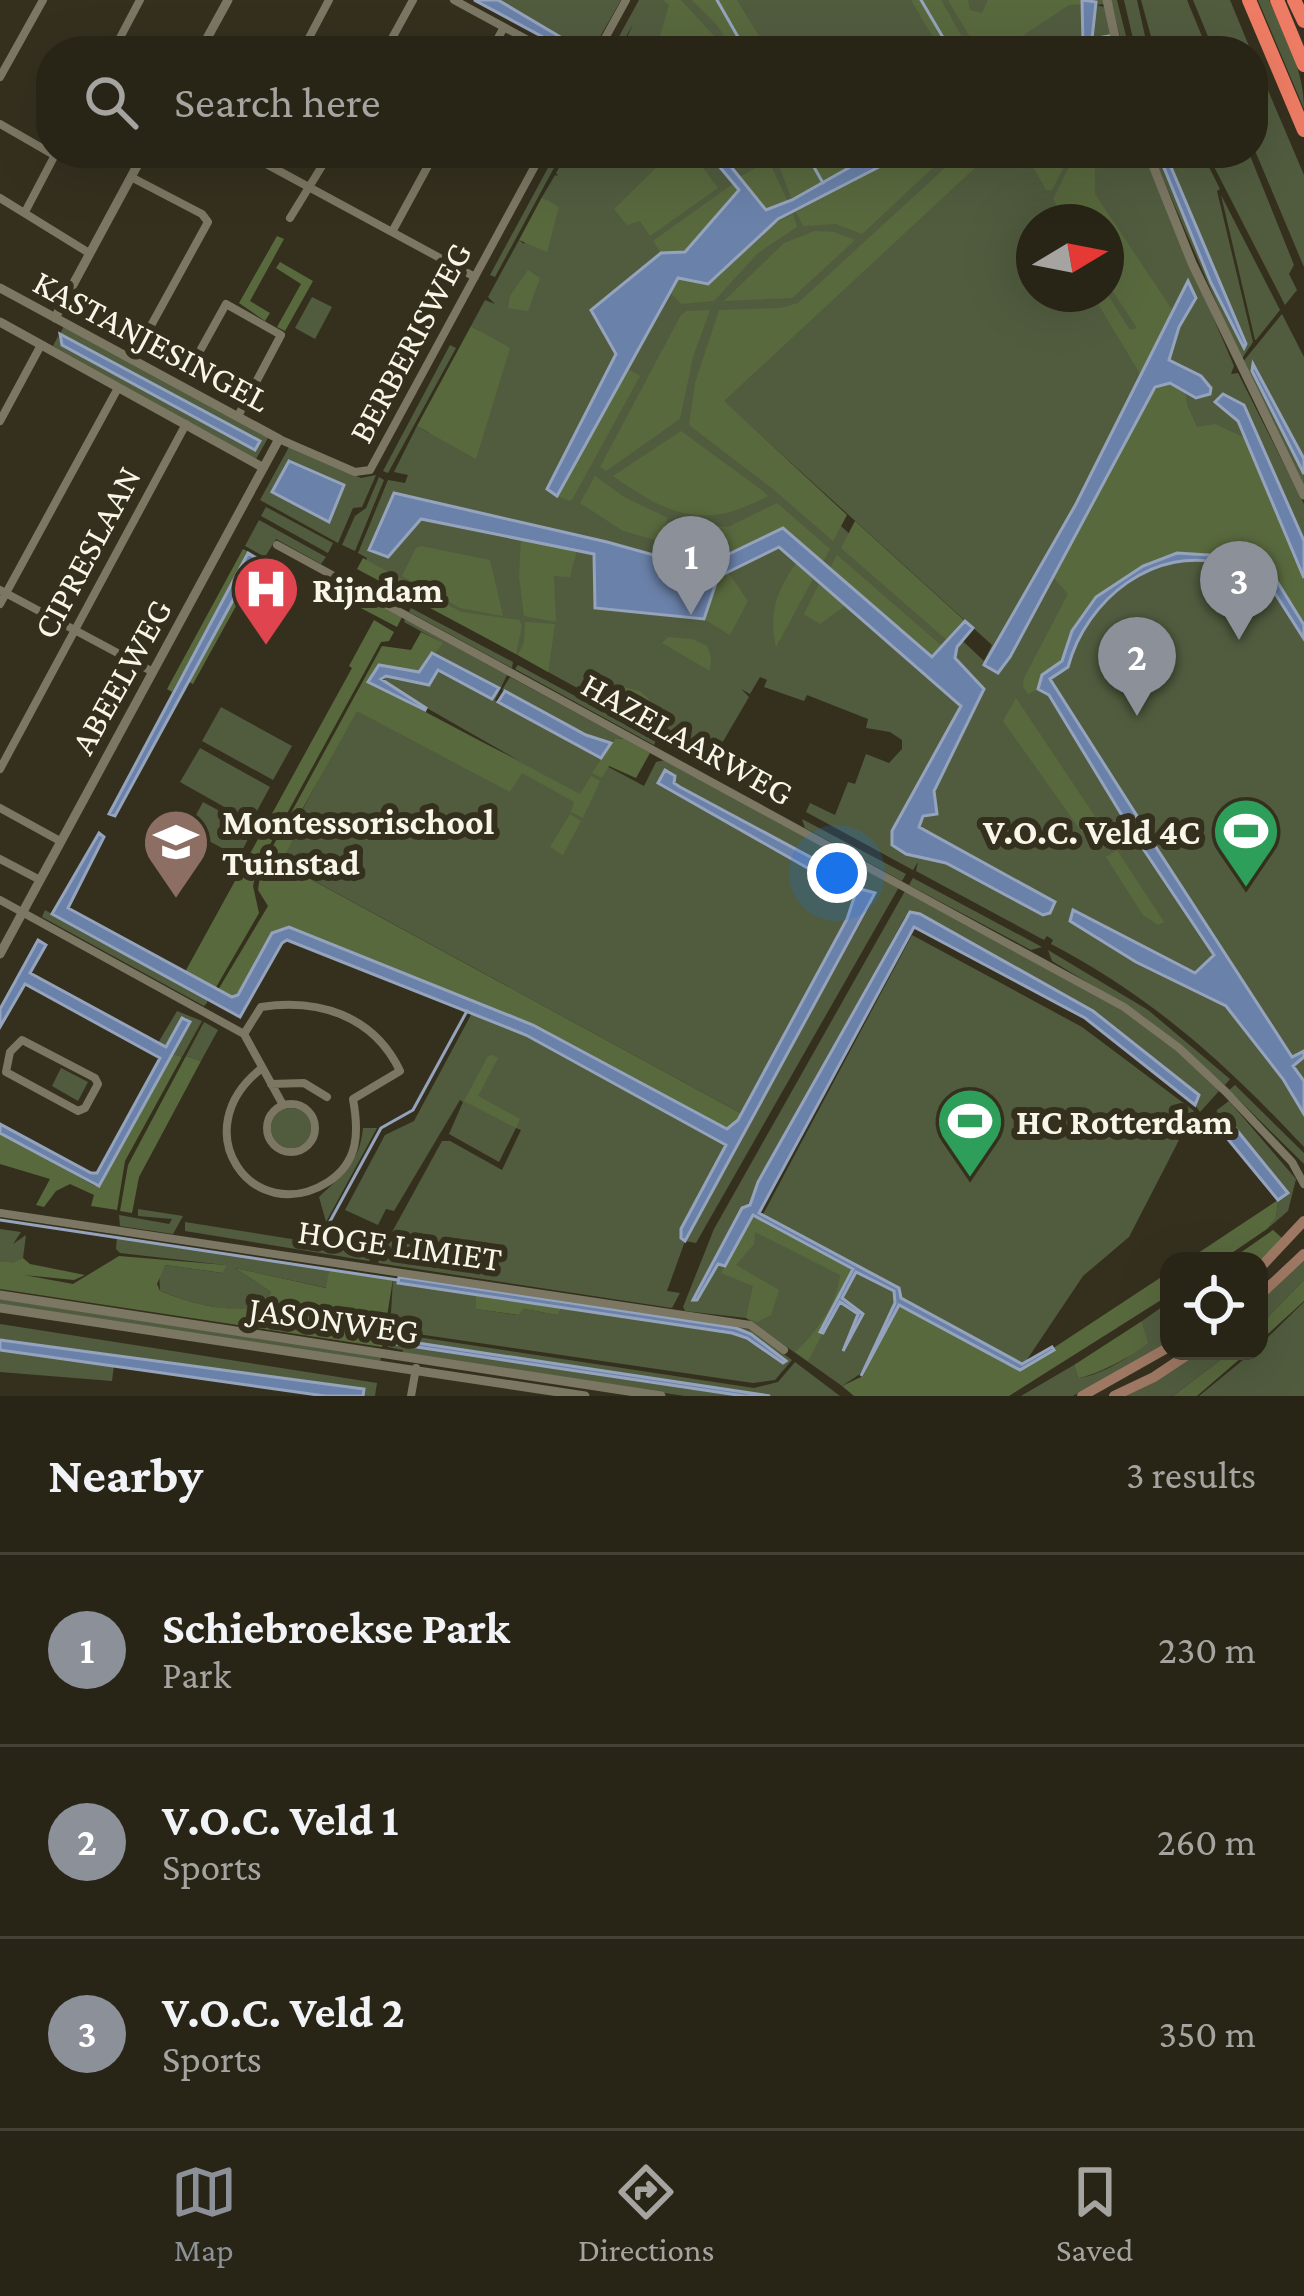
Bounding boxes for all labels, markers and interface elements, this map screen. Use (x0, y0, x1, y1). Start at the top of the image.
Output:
search box (36, 36, 1268, 168)
icon: search (78, 69, 144, 135)
text: Search here (174, 77, 381, 127)
north arrow (1016, 204, 1124, 312)
street label: BERBERISWEG (340, 236, 479, 449)
street label: KASTANJESINGEL (27, 262, 276, 420)
street label: CIPRESLAAN (25, 460, 149, 645)
pin: 1 (652, 516, 730, 615)
pin: 3 (1200, 541, 1278, 640)
hospital icon: Rijndam (231, 554, 301, 648)
place label: Rijndam (312, 570, 443, 610)
street label: ABEELWEG (62, 592, 180, 761)
pin: 2 (1098, 617, 1176, 716)
street label: HAZELAARWEG (575, 664, 800, 813)
sports icon: V.O.C. Veld 4C (1211, 796, 1281, 890)
place label: Montessorischool Tuinstad (222, 802, 494, 883)
school or university icon: Montessorischool Tuinstad (141, 807, 211, 901)
place label: V.O.C. Veld 4C (982, 812, 1200, 852)
your location (807, 843, 867, 903)
sports icon: HC Rotterdam (935, 1086, 1005, 1180)
place label: HC Rotterdam (1016, 1102, 1234, 1142)
street label: HOGE LIMIET (295, 1211, 504, 1279)
map controls (1160, 1252, 1268, 1360)
button: locate (1160, 1252, 1268, 1360)
street label: JASONWEG (243, 1288, 421, 1352)
text: Nearby (48, 1446, 203, 1503)
text: 3 results (1126, 1453, 1256, 1496)
text: Schiebroekse Park (162, 1603, 510, 1653)
text: 1 (80, 1628, 94, 1671)
text: 230 m (1158, 1628, 1256, 1671)
text: Park (162, 1653, 231, 1696)
text: V.O.C. Veld 1 (162, 1795, 399, 1845)
text: 2 (77, 1820, 97, 1863)
text: 260 m (1157, 1820, 1256, 1863)
text: Sports (162, 1845, 262, 1888)
text: V.O.C. Veld 2 (162, 1987, 405, 2037)
text: 3 (77, 2012, 97, 2055)
text: 350 m (1158, 2012, 1256, 2055)
text: Sports (162, 2037, 262, 2080)
tab: Map (171, 2159, 237, 2268)
tab: Directions (578, 2159, 715, 2268)
tab: Saved (1056, 2159, 1133, 2268)

